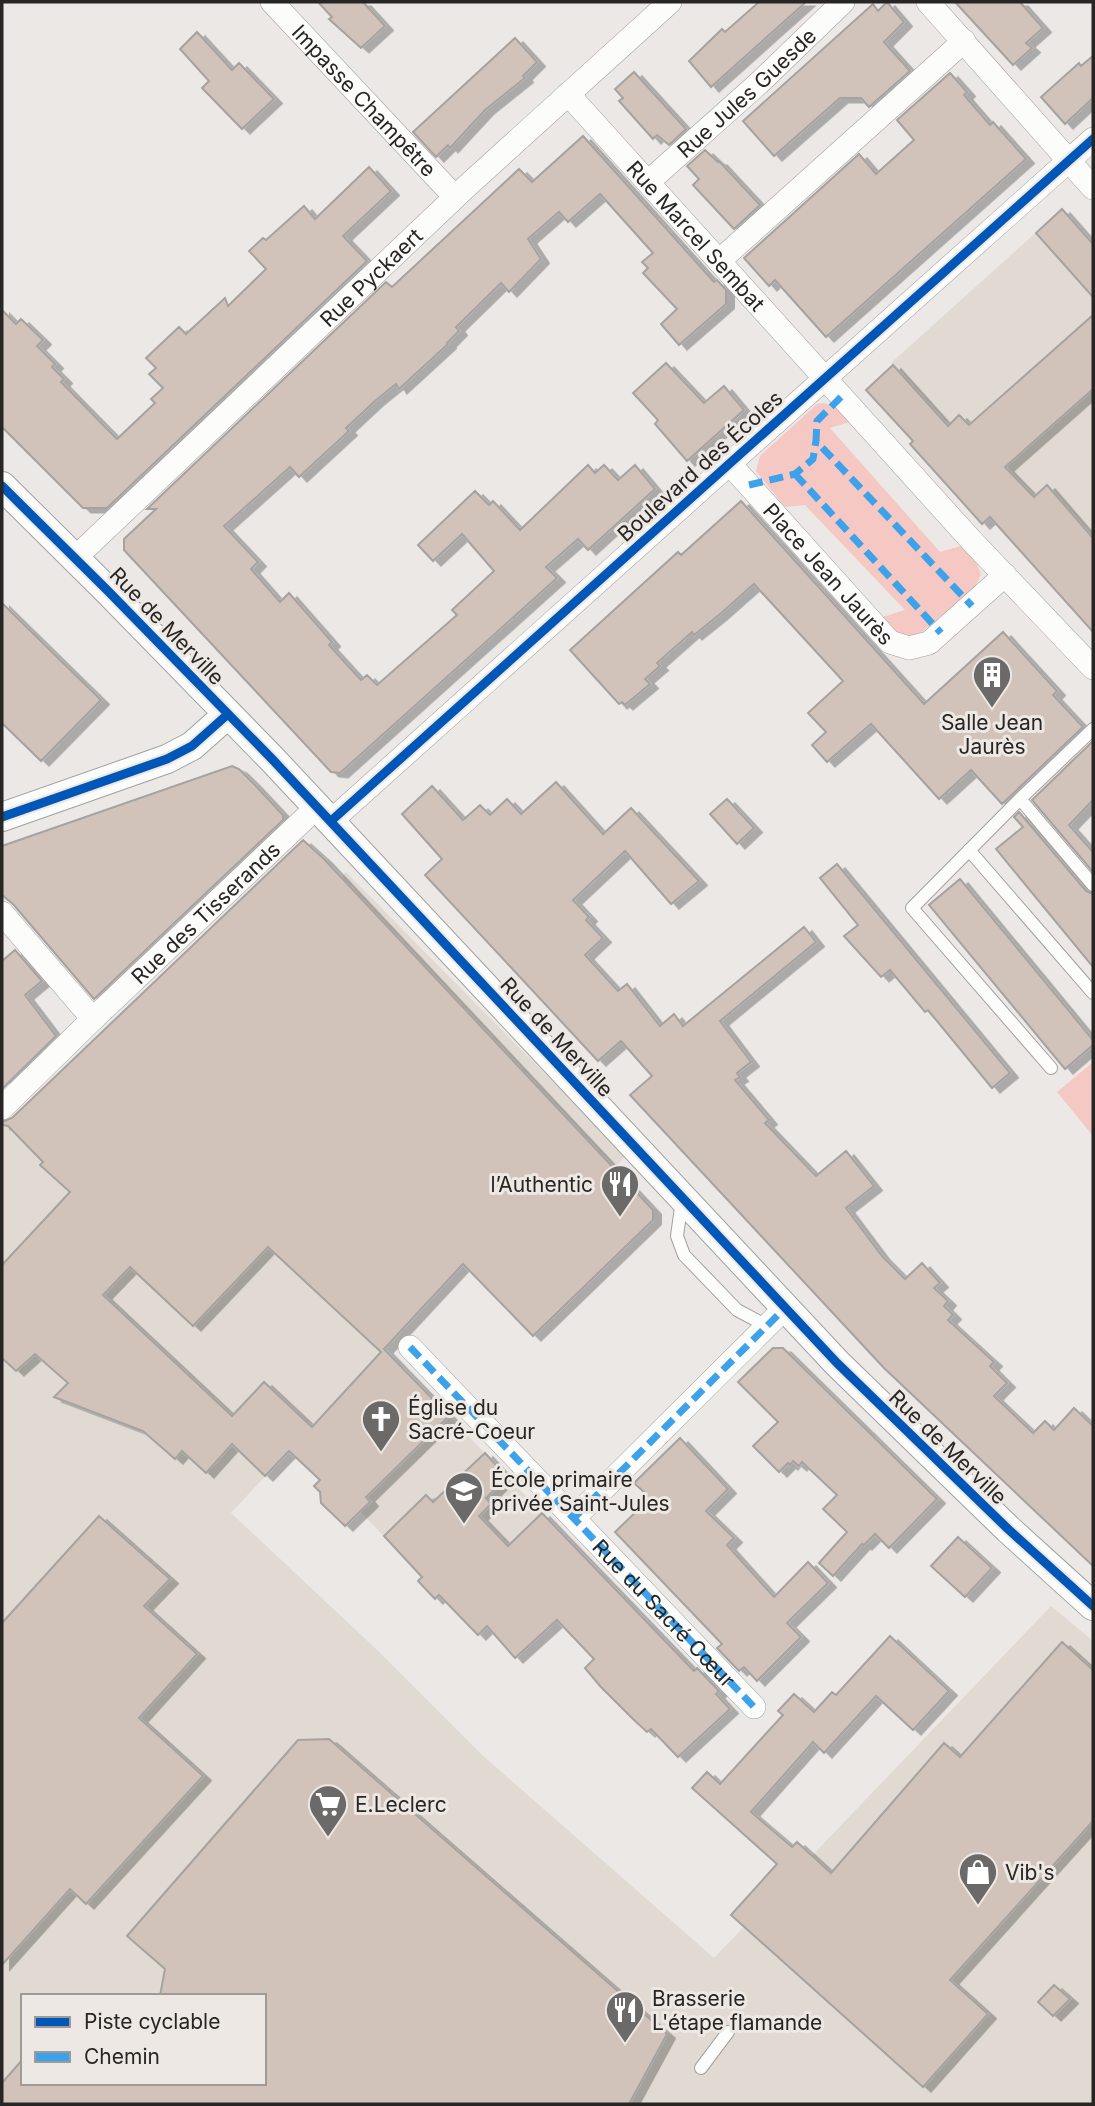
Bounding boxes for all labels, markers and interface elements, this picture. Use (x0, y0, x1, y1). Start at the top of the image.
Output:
street label: Impasse Champêtre (287, 19, 442, 182)
street label: Rue Jules Guesde (672, 23, 821, 163)
street label: Rue Marcel Sembat (622, 156, 770, 316)
street label: Rue Pyckaert (315, 223, 427, 332)
street label: Boulevard des Écoles (612, 385, 788, 547)
street label: Place Jean Jaurès (758, 498, 899, 650)
street label: Rue de Merville (105, 562, 229, 690)
building icon: Salle Jean Jaurès (971, 654, 1013, 709)
place label: Salle Jean Jaurès (941, 710, 1043, 759)
street label: Rue des Tisserands (126, 836, 285, 989)
street label: Rue de Merville (495, 972, 619, 1102)
restaurant icon: l’Authentic (599, 1163, 641, 1218)
place label: l’Authentic (491, 1172, 593, 1197)
street label: Rue de Merville (884, 1385, 1012, 1509)
place label: Église du Sacré-Coeur (408, 1394, 535, 1444)
church icon: Église du Sacré-Coeur (360, 1398, 402, 1453)
place label: École primaire privée Saint-Jules (491, 1466, 670, 1516)
school or university icon: École primaire privée Saint-Jules (443, 1470, 485, 1525)
street label: Rue du Sacré Cœur (588, 1534, 741, 1692)
supermarket icon: E.Leclerc (307, 1783, 349, 1838)
place label: E.Leclerc (355, 1792, 447, 1817)
shop icon: Vib's (957, 1851, 999, 1906)
place label: Vib's (1005, 1860, 1055, 1885)
place label: Brasserie L'étape flamande (652, 1986, 822, 2035)
restaurant icon: Brasserie L'étape flamande (604, 1989, 646, 2044)
legend (21, 1994, 266, 2085)
text: Piste cyclable (84, 2009, 220, 2034)
text: Chemin (84, 2044, 160, 2069)

